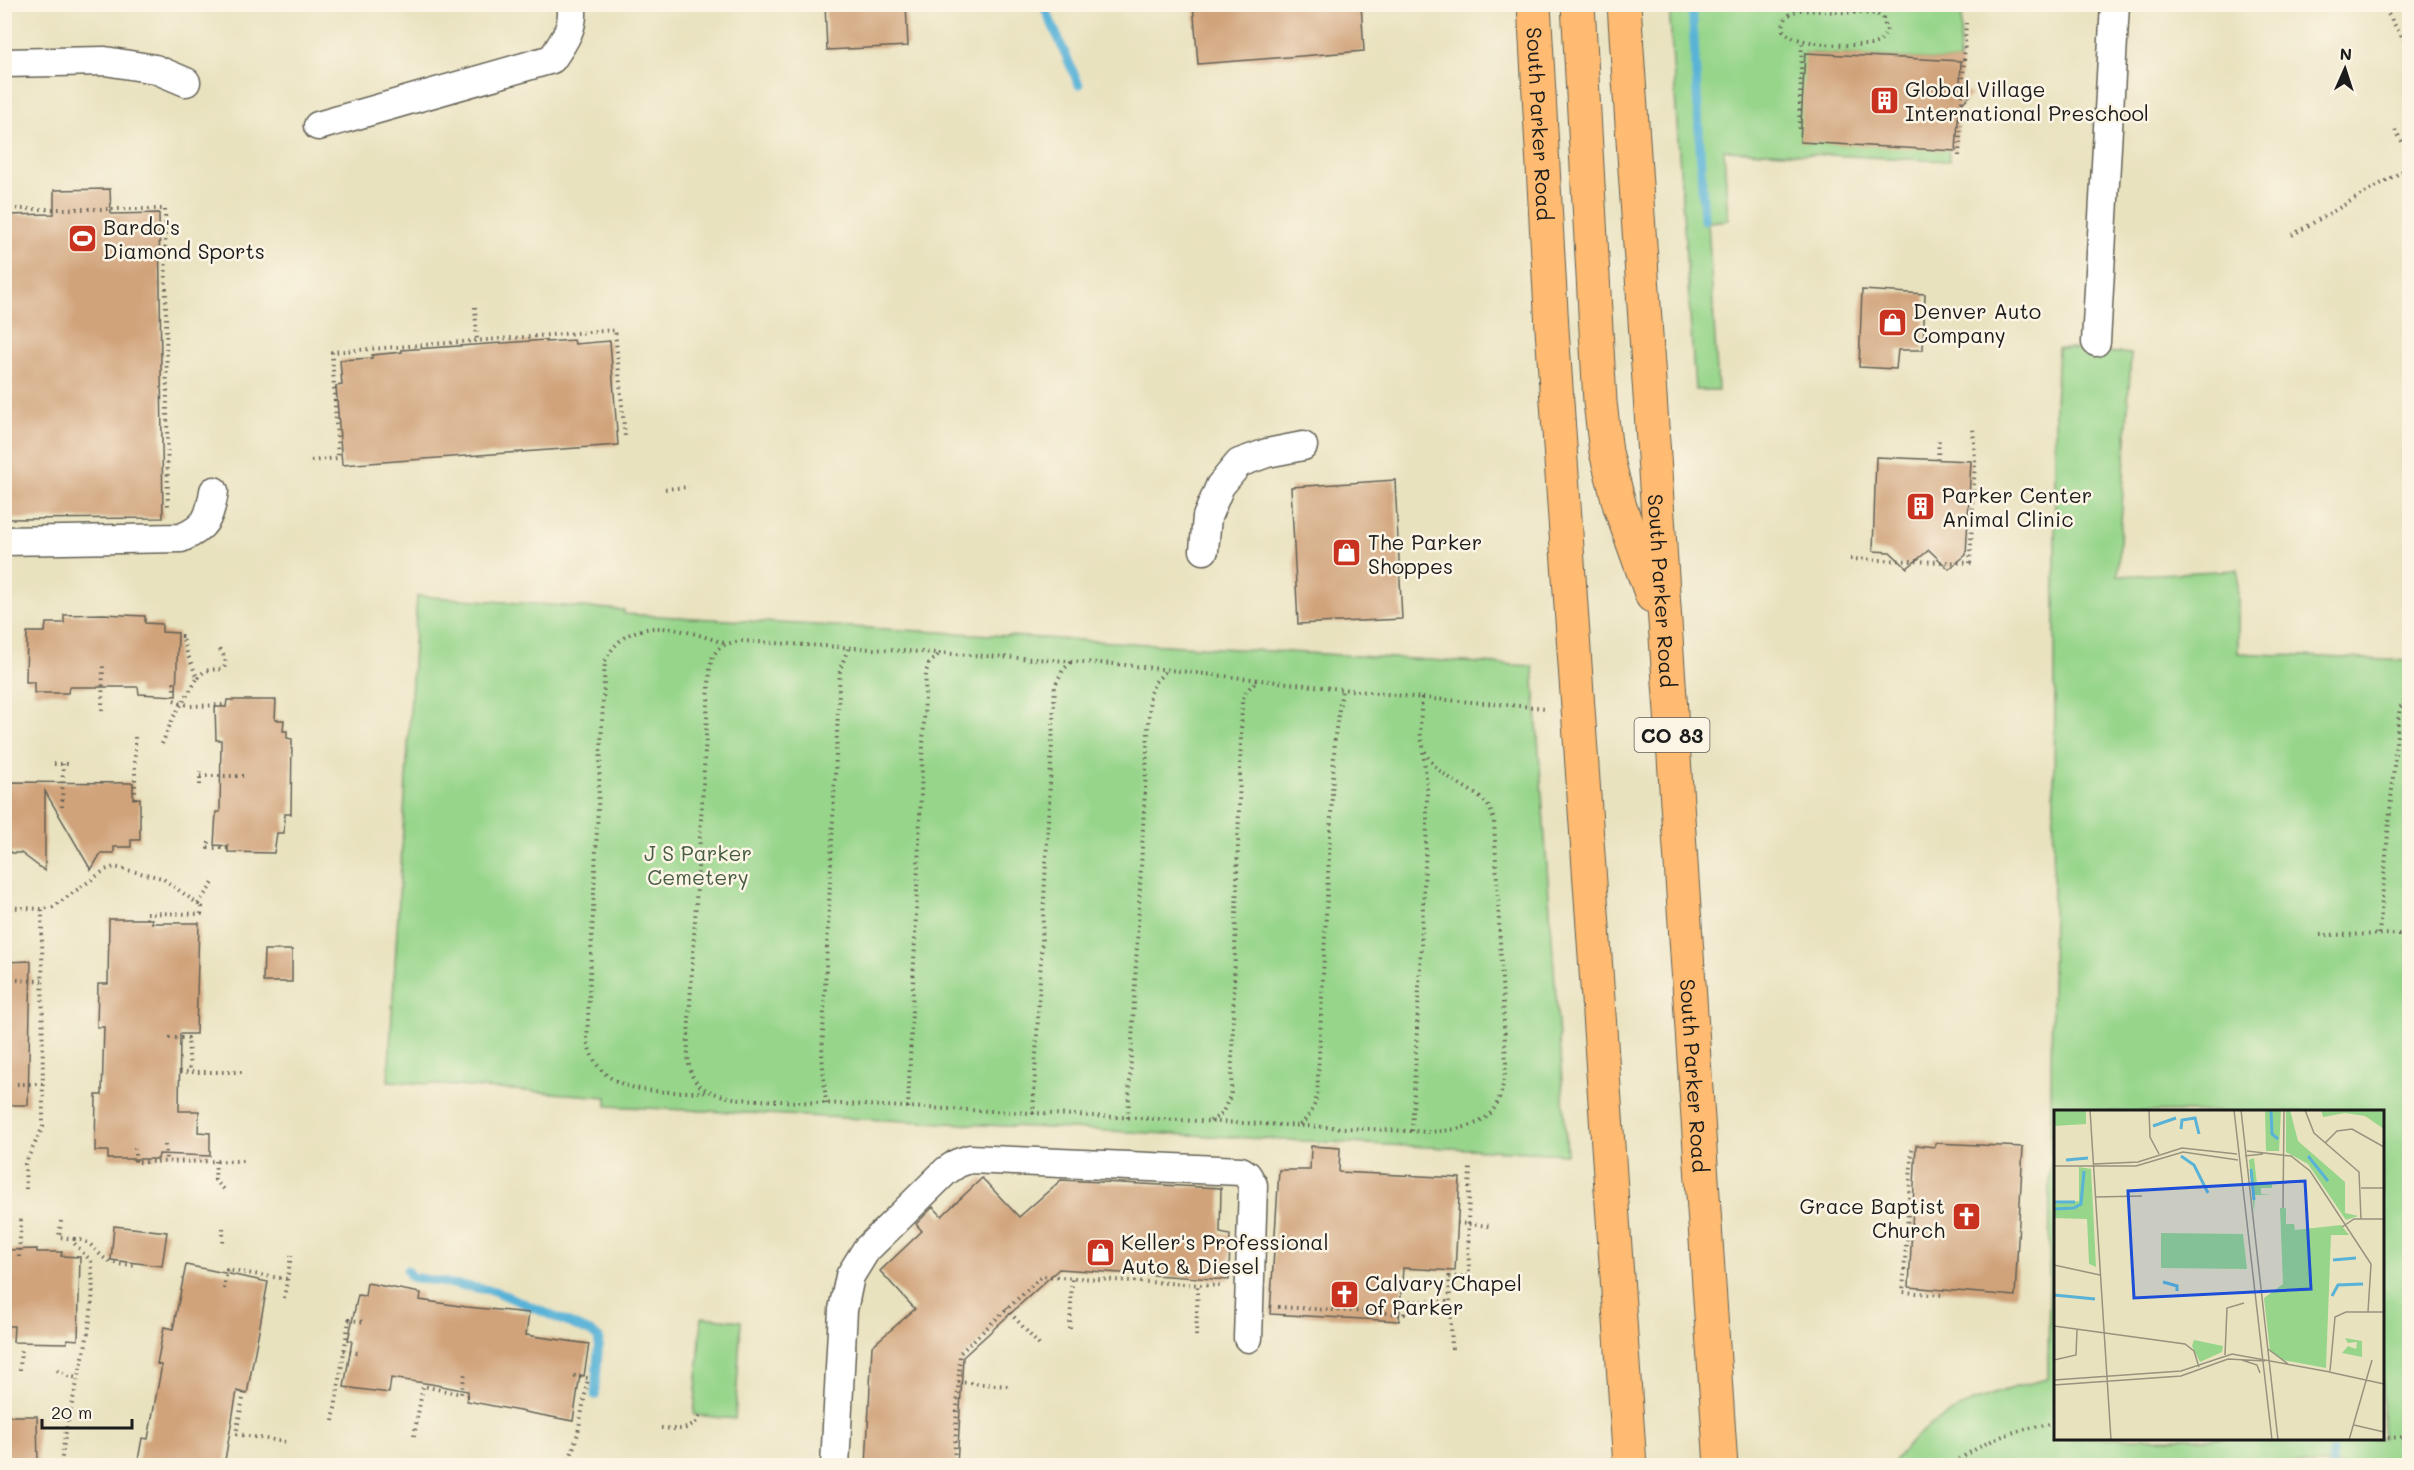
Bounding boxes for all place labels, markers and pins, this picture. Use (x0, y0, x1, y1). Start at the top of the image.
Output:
place label: Global Village International Preschool (1905, 75, 2149, 126)
building icon: Global Village International Preschool (1868, 84, 1900, 116)
place label: Bardo's Diamond Sports (103, 213, 265, 264)
sports icon: Bardo's Diamond Sports (66, 222, 98, 254)
place label: Denver Auto Company (1913, 297, 2041, 348)
shop icon: Denver Auto Company (1876, 306, 1908, 338)
place label: Parker Center Animal Clinic (1942, 481, 2092, 532)
building icon: Parker Center Animal Clinic (1905, 490, 1937, 522)
place label: The Parker Shoppes (1368, 528, 1482, 579)
shop icon: The Parker Shoppes (1331, 537, 1363, 569)
place label: Grace Baptist Church (1800, 1192, 1945, 1243)
church icon: Grace Baptist Church (1950, 1201, 1982, 1233)
place label: Keller's Professional Auto & Diesel (1121, 1228, 1329, 1279)
shop icon: Keller's Professional Auto & Diesel (1084, 1237, 1116, 1269)
place label: Calvary Chapel of Parker (1365, 1269, 1522, 1320)
church icon: Calvary Chapel of Parker (1328, 1278, 1360, 1310)

